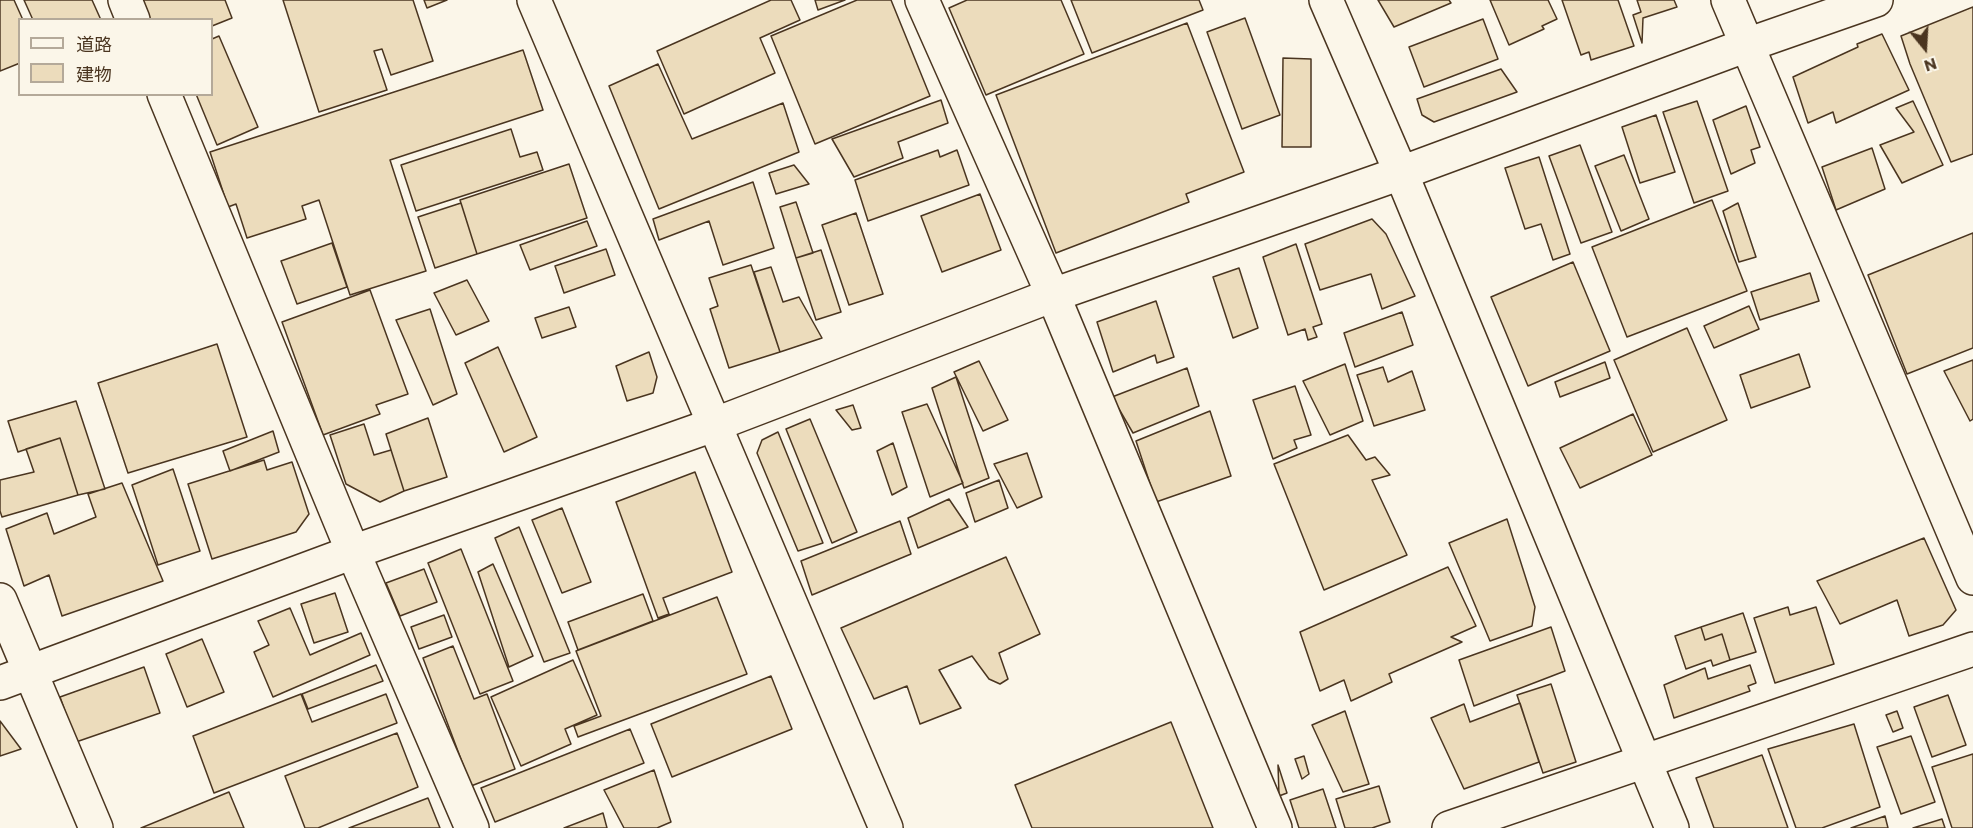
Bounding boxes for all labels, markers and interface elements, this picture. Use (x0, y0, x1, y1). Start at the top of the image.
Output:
legend (18, 18, 213, 96)
north arrow (1895, 18, 1955, 78)
text: 道路 (76, 33, 112, 55)
text: N (1922, 55, 1939, 76)
text: 建物 (76, 63, 112, 85)

